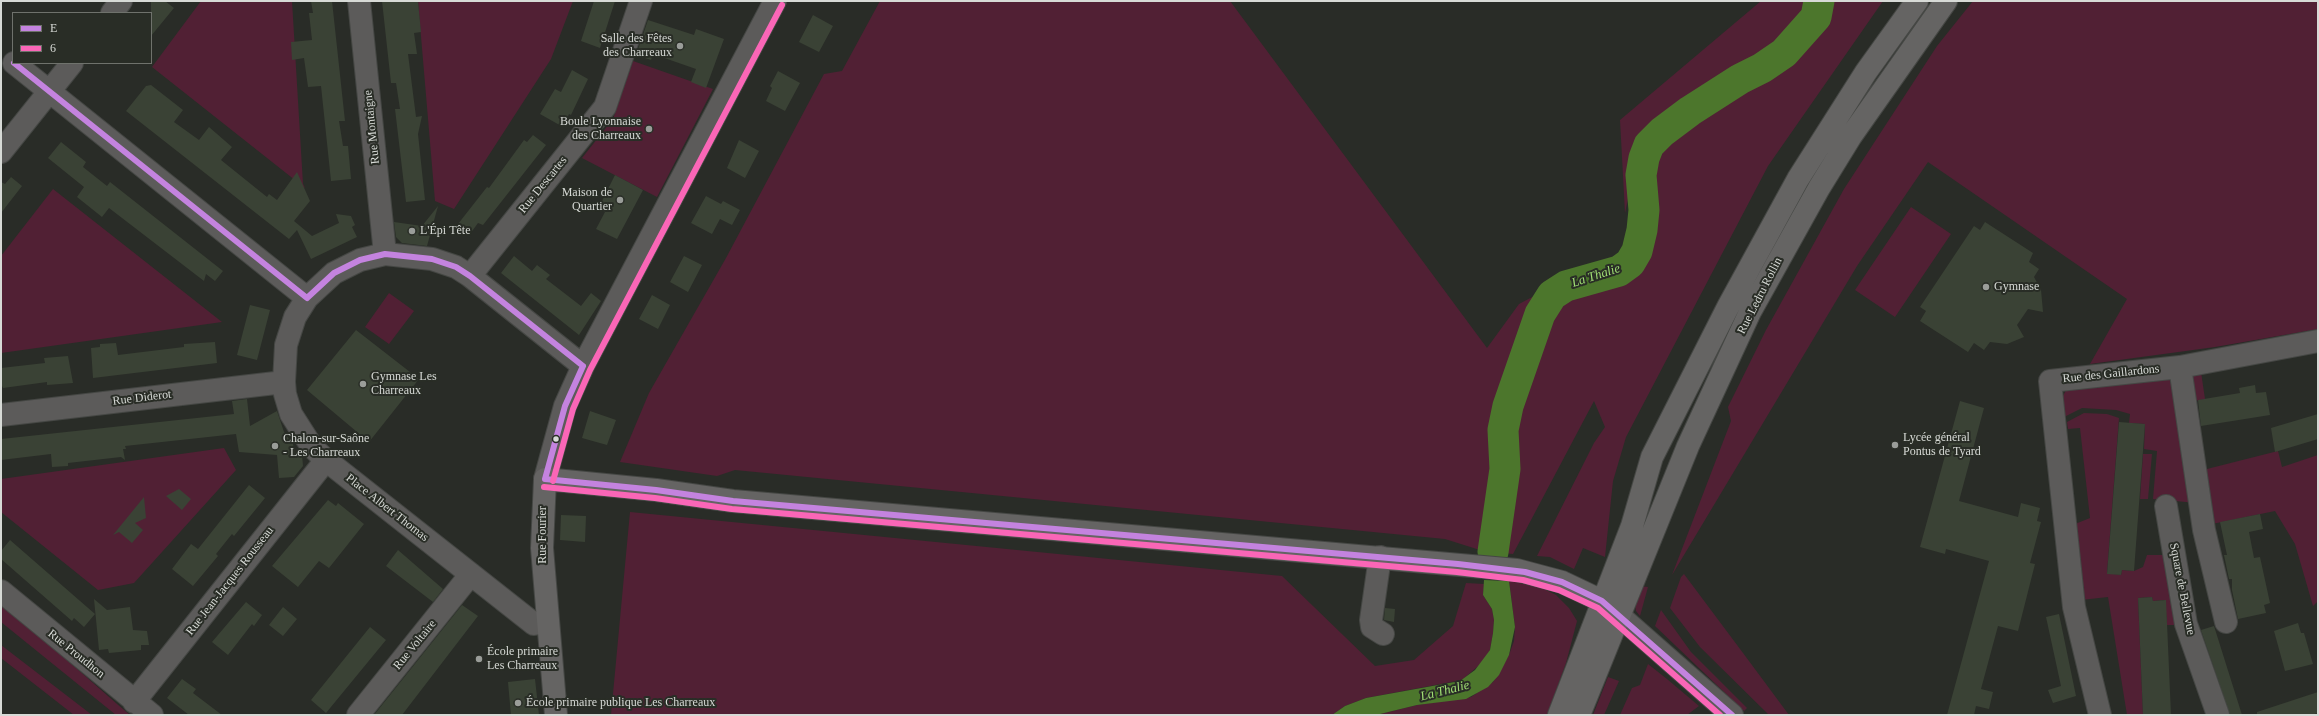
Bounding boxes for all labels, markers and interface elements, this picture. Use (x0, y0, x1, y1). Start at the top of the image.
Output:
legend (12, 12, 152, 64)
text: E (50, 21, 57, 35)
place label: Salle des Fêtes des Charreaux (601, 32, 672, 60)
text: 6 (50, 41, 56, 55)
marker: Salle des Fêtes des Charreaux (675, 41, 685, 51)
street label: Rue Montaigne (361, 89, 383, 165)
place label: Boule Lyonnaise des Charreaux (560, 115, 641, 143)
marker: Boule Lyonnaise des Charreaux (644, 124, 654, 134)
street label: Rue Descartes (516, 154, 570, 216)
place label: Maison de Quartier (562, 186, 612, 214)
marker: Maison de Quartier (615, 195, 625, 205)
place label: L'Épi Tête (420, 224, 470, 238)
marker: L'Épi Tête (407, 226, 417, 236)
street label: Rue Ledru Rollin (1735, 255, 1785, 337)
water label: La Thalie (1570, 261, 1622, 291)
place label: Gymnase (1994, 280, 2039, 294)
marker: Gymnase (1981, 282, 1991, 292)
street label: Rue des Gaillardons (2062, 362, 2160, 386)
place label: Gymnase Les Charreaux (371, 370, 437, 398)
marker: Gymnase Les Charreaux (358, 379, 368, 389)
street label: Rue Diderot (112, 387, 172, 409)
place label: Lycée général Pontus de Tyard (1903, 431, 1981, 459)
place label: Chalon-sur-Saône - Les Charreaux (283, 432, 369, 460)
unlabelled marker (551, 434, 561, 444)
marker: Lycée général Pontus de Tyard (1890, 440, 1900, 450)
marker: Chalon-sur-Saône - Les Charreaux (270, 441, 280, 451)
street label: Place Albert Thomas (343, 471, 431, 545)
street label: Rue Fourier (536, 506, 550, 564)
street label: Rue Jean-Jacques Rousseau (183, 524, 277, 638)
street label: Square de Bellevue (2166, 542, 2198, 636)
street label: Rue Voltaire (390, 617, 440, 673)
street label: Rue Proudhon (45, 627, 107, 681)
place label: École primaire Les Charreaux (487, 645, 558, 673)
marker: École primaire Les Charreaux (474, 654, 484, 664)
water label: La Thalie (1419, 677, 1471, 705)
place label: École primaire publique Les Charreaux (526, 696, 715, 710)
marker: École primaire publique Les Charreaux (513, 698, 523, 708)

